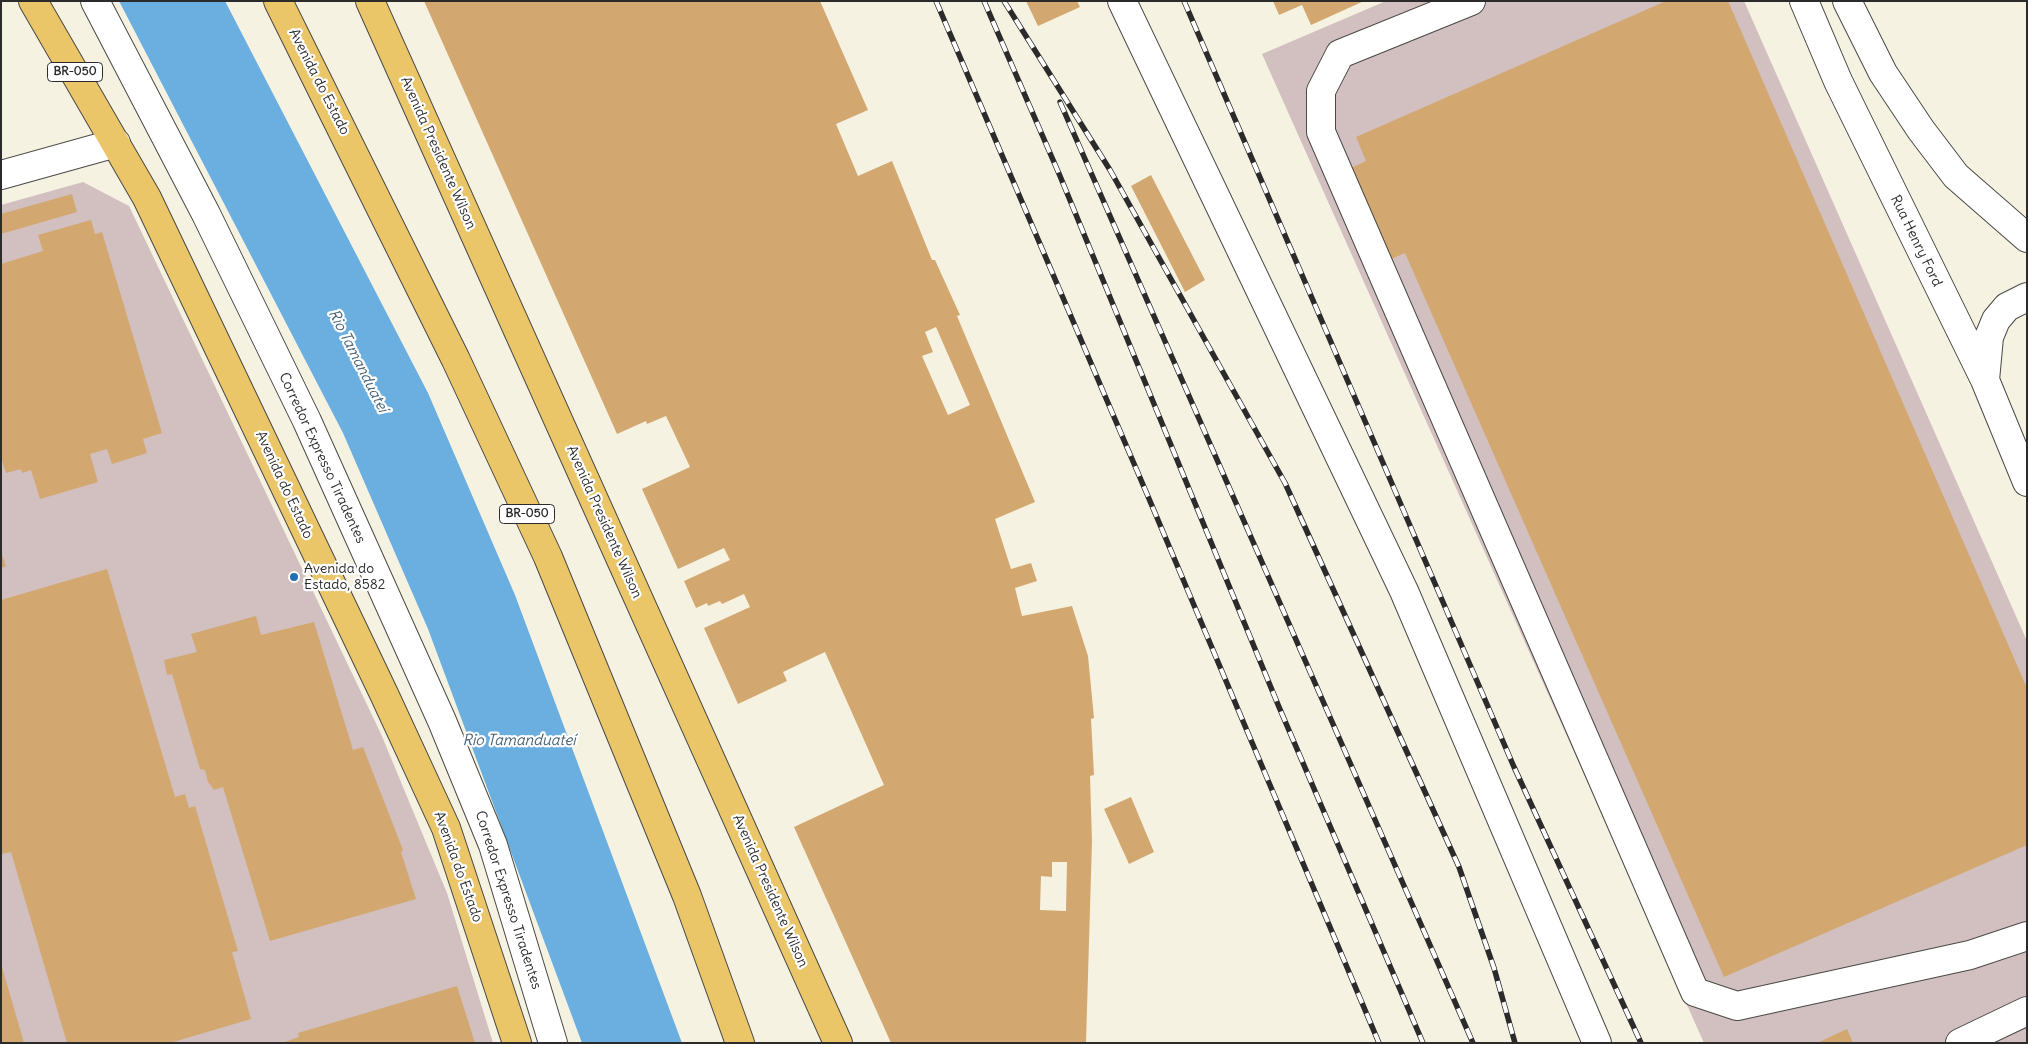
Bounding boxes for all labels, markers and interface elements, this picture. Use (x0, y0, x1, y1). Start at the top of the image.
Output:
street label: Avenida do Estado (285, 26, 353, 138)
road number: BR-050 (48, 62, 102, 82)
street label: Avenida Presidente Wilson (397, 74, 479, 232)
street label: Rua Henry Ford (1887, 192, 1945, 290)
water label: Rio Tamanduateí (324, 307, 392, 415)
street label: Corredor Expresso Tiradentes (275, 370, 369, 546)
street label: Avenida do Estado (252, 429, 316, 541)
street label: Avenida Presidente Wilson (563, 443, 645, 601)
road number: BR-050 (500, 504, 554, 524)
place label: Avenida do Estado, 8582 (304, 561, 385, 594)
marker: Avenida do Estado, 8582 (288, 571, 300, 583)
water label: Rio Tamanduateí (462, 732, 576, 750)
street label: Avenida do Estado (430, 809, 486, 925)
street label: Corredor Expresso Tiradentes (471, 809, 545, 991)
street label: Avenida Presidente Wilson (729, 812, 811, 970)

